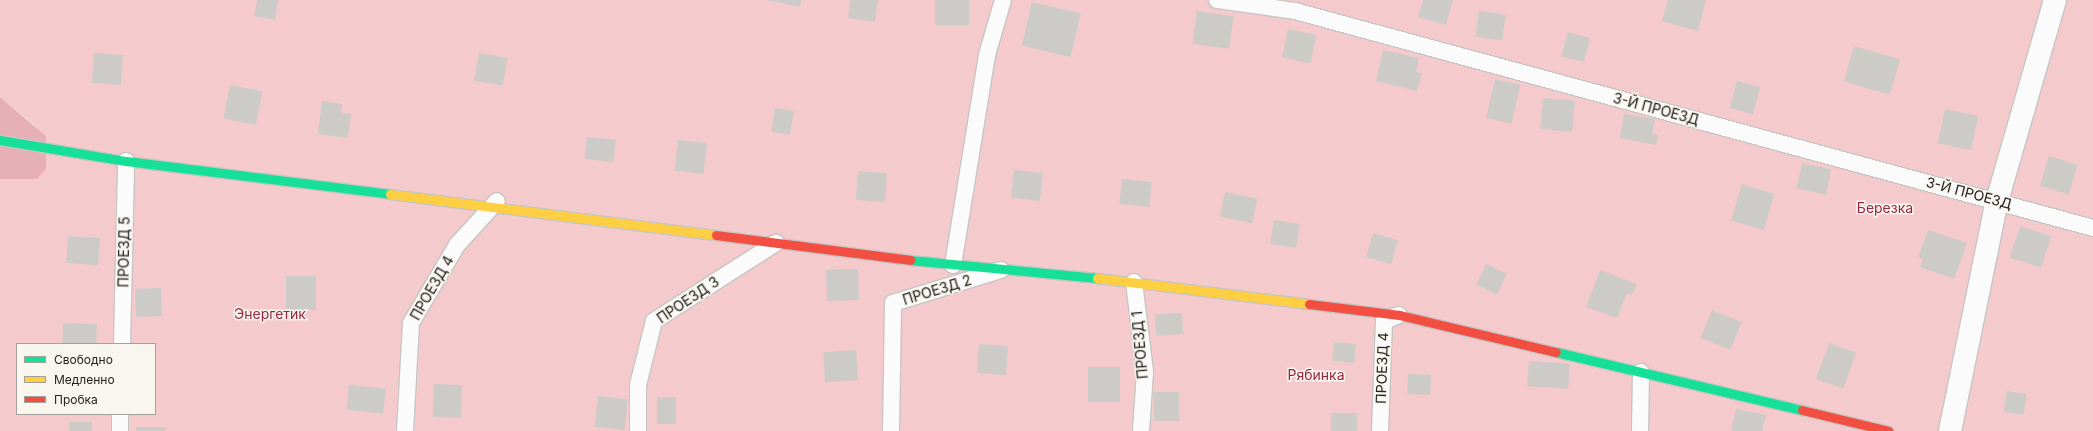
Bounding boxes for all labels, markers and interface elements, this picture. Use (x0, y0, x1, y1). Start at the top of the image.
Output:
street label: 3-Й ПРОЕЗД (1611, 89, 1701, 129)
street label: 3-Й ПРОЕЗД (1924, 173, 2014, 213)
park label: Березка (1857, 200, 1913, 216)
street label: ПРОЕЗД 5 (115, 216, 133, 288)
street label: ПРОЕЗД 4 (407, 253, 457, 323)
street label: ПРОЕЗД 2 (901, 272, 973, 308)
street label: ПРОЕЗД 3 (654, 273, 722, 327)
park label: Энергетик (234, 306, 306, 322)
street label: ПРОЕЗД 1 (1129, 310, 1151, 380)
street label: ПРОЕЗД 4 (1372, 332, 1392, 404)
legend (16, 343, 156, 415)
text: Свободно (54, 352, 113, 367)
park label: Рябинка (1288, 367, 1344, 383)
text: Медленно (54, 372, 115, 387)
text: Пробка (54, 392, 98, 407)

